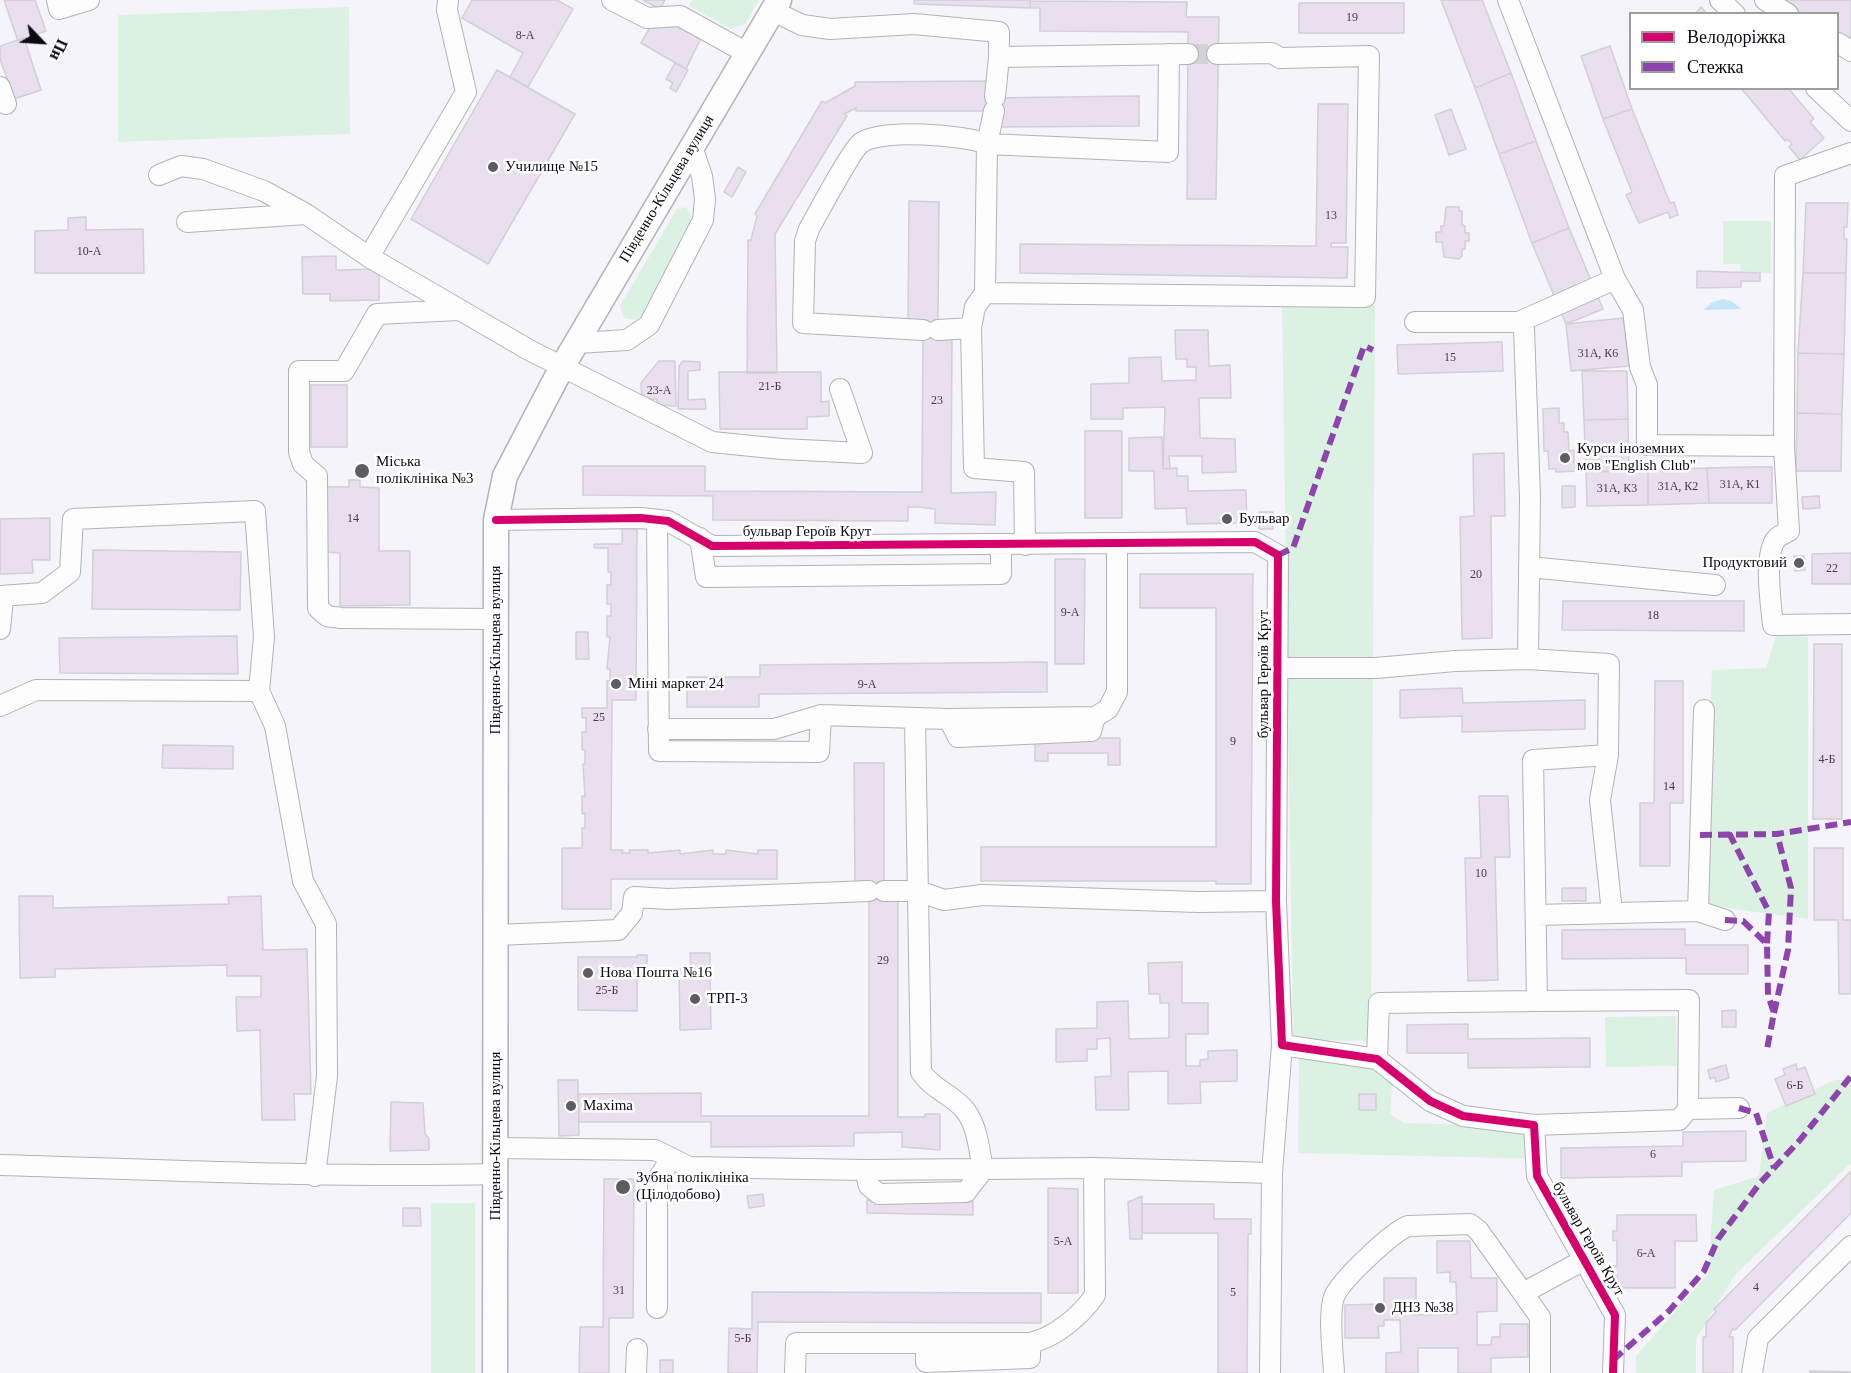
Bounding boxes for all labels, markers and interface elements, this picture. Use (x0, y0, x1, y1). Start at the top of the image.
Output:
house number: 19 (1346, 11, 1358, 25)
north arrow (12, 12, 72, 72)
legend (1629, 12, 1839, 90)
text: Велодоріжка (1687, 27, 1786, 47)
house number: 8-А (516, 29, 534, 43)
text: Пн (46, 36, 71, 63)
text: Стежка (1687, 57, 1744, 77)
street label: Південно-Кільцева вулиця (616, 112, 718, 266)
place label: Училище №15 (505, 158, 598, 176)
marker: Училище №15 (486, 160, 500, 174)
house number: 13 (1325, 209, 1337, 223)
house number: 10-А (77, 245, 101, 259)
house number: 31А, К6 (1578, 347, 1618, 361)
house number: 15 (1444, 351, 1456, 365)
house number: 21-Б (759, 380, 781, 394)
house number: 23-А (647, 384, 671, 398)
house number: 23 (931, 394, 943, 408)
place label: Курси іноземних мов "English Club" (1577, 440, 1696, 475)
marker: Курси іноземних мов "English Club" (1558, 451, 1572, 465)
place label: Міська поліклініка №3 (376, 453, 473, 488)
marker: Міська поліклініка №3 (353, 462, 371, 480)
house number: 31А, К1 (1720, 478, 1760, 492)
house number: 31А, К2 (1658, 480, 1698, 494)
house number: 31А, К3 (1597, 482, 1637, 496)
place label: Бульвар (1239, 510, 1289, 528)
house number: 14 (347, 512, 359, 526)
marker: Бульвар (1220, 512, 1234, 526)
street label: бульвар Героїв Крут (743, 523, 871, 541)
place label: Продуктовий (1702, 554, 1787, 572)
marker: Продуктовий (1792, 556, 1806, 570)
house number: 22 (1826, 562, 1838, 576)
street label: Південно-Кільцева вулиця (487, 566, 505, 734)
house number: 20 (1470, 568, 1482, 582)
house number: 9-А (1061, 606, 1079, 620)
house number: 18 (1647, 609, 1659, 623)
street label: бульвар Героїв Крут (1255, 610, 1273, 738)
place label: Міні маркет 24 (628, 675, 724, 693)
marker: Міні маркет 24 (609, 677, 623, 691)
house number: 9-А (858, 678, 876, 692)
house number: 25 (593, 711, 605, 725)
house number: 9 (1230, 735, 1236, 749)
house number: 4-Б (1819, 753, 1835, 767)
house number: 14 (1663, 780, 1675, 794)
house number: 10 (1475, 867, 1487, 881)
house number: 29 (877, 954, 889, 968)
place label: Нова Пошта №16 (600, 964, 712, 982)
marker: Нова Пошта №16 (581, 966, 595, 980)
house number: 25-Б (596, 984, 618, 998)
place label: ТРП-3 (707, 990, 748, 1008)
marker: ТРП-3 (688, 992, 702, 1006)
street label: Південно-Кільцева вулиця (487, 1052, 505, 1220)
house number: 6-Б (1787, 1079, 1803, 1093)
place label: Maxima (583, 1097, 633, 1115)
marker: Maxima (564, 1099, 578, 1113)
house number: 6 (1650, 1148, 1656, 1162)
place label: Зубна поліклініка (Цілодобово) (636, 1169, 749, 1204)
marker: Зубна поліклініка (Цілодобово) (614, 1178, 632, 1196)
street label: бульвар Героїв Крут (1548, 1179, 1628, 1299)
house number: 5-А (1054, 1235, 1072, 1249)
house number: 6-А (1637, 1247, 1655, 1261)
house number: 4 (1753, 1281, 1759, 1295)
house number: 31 (613, 1284, 625, 1298)
house number: 5 (1230, 1286, 1236, 1300)
place label: ДНЗ №38 (1392, 1299, 1454, 1317)
marker: ДНЗ №38 (1373, 1301, 1387, 1315)
house number: 5-Б (735, 1332, 751, 1346)

